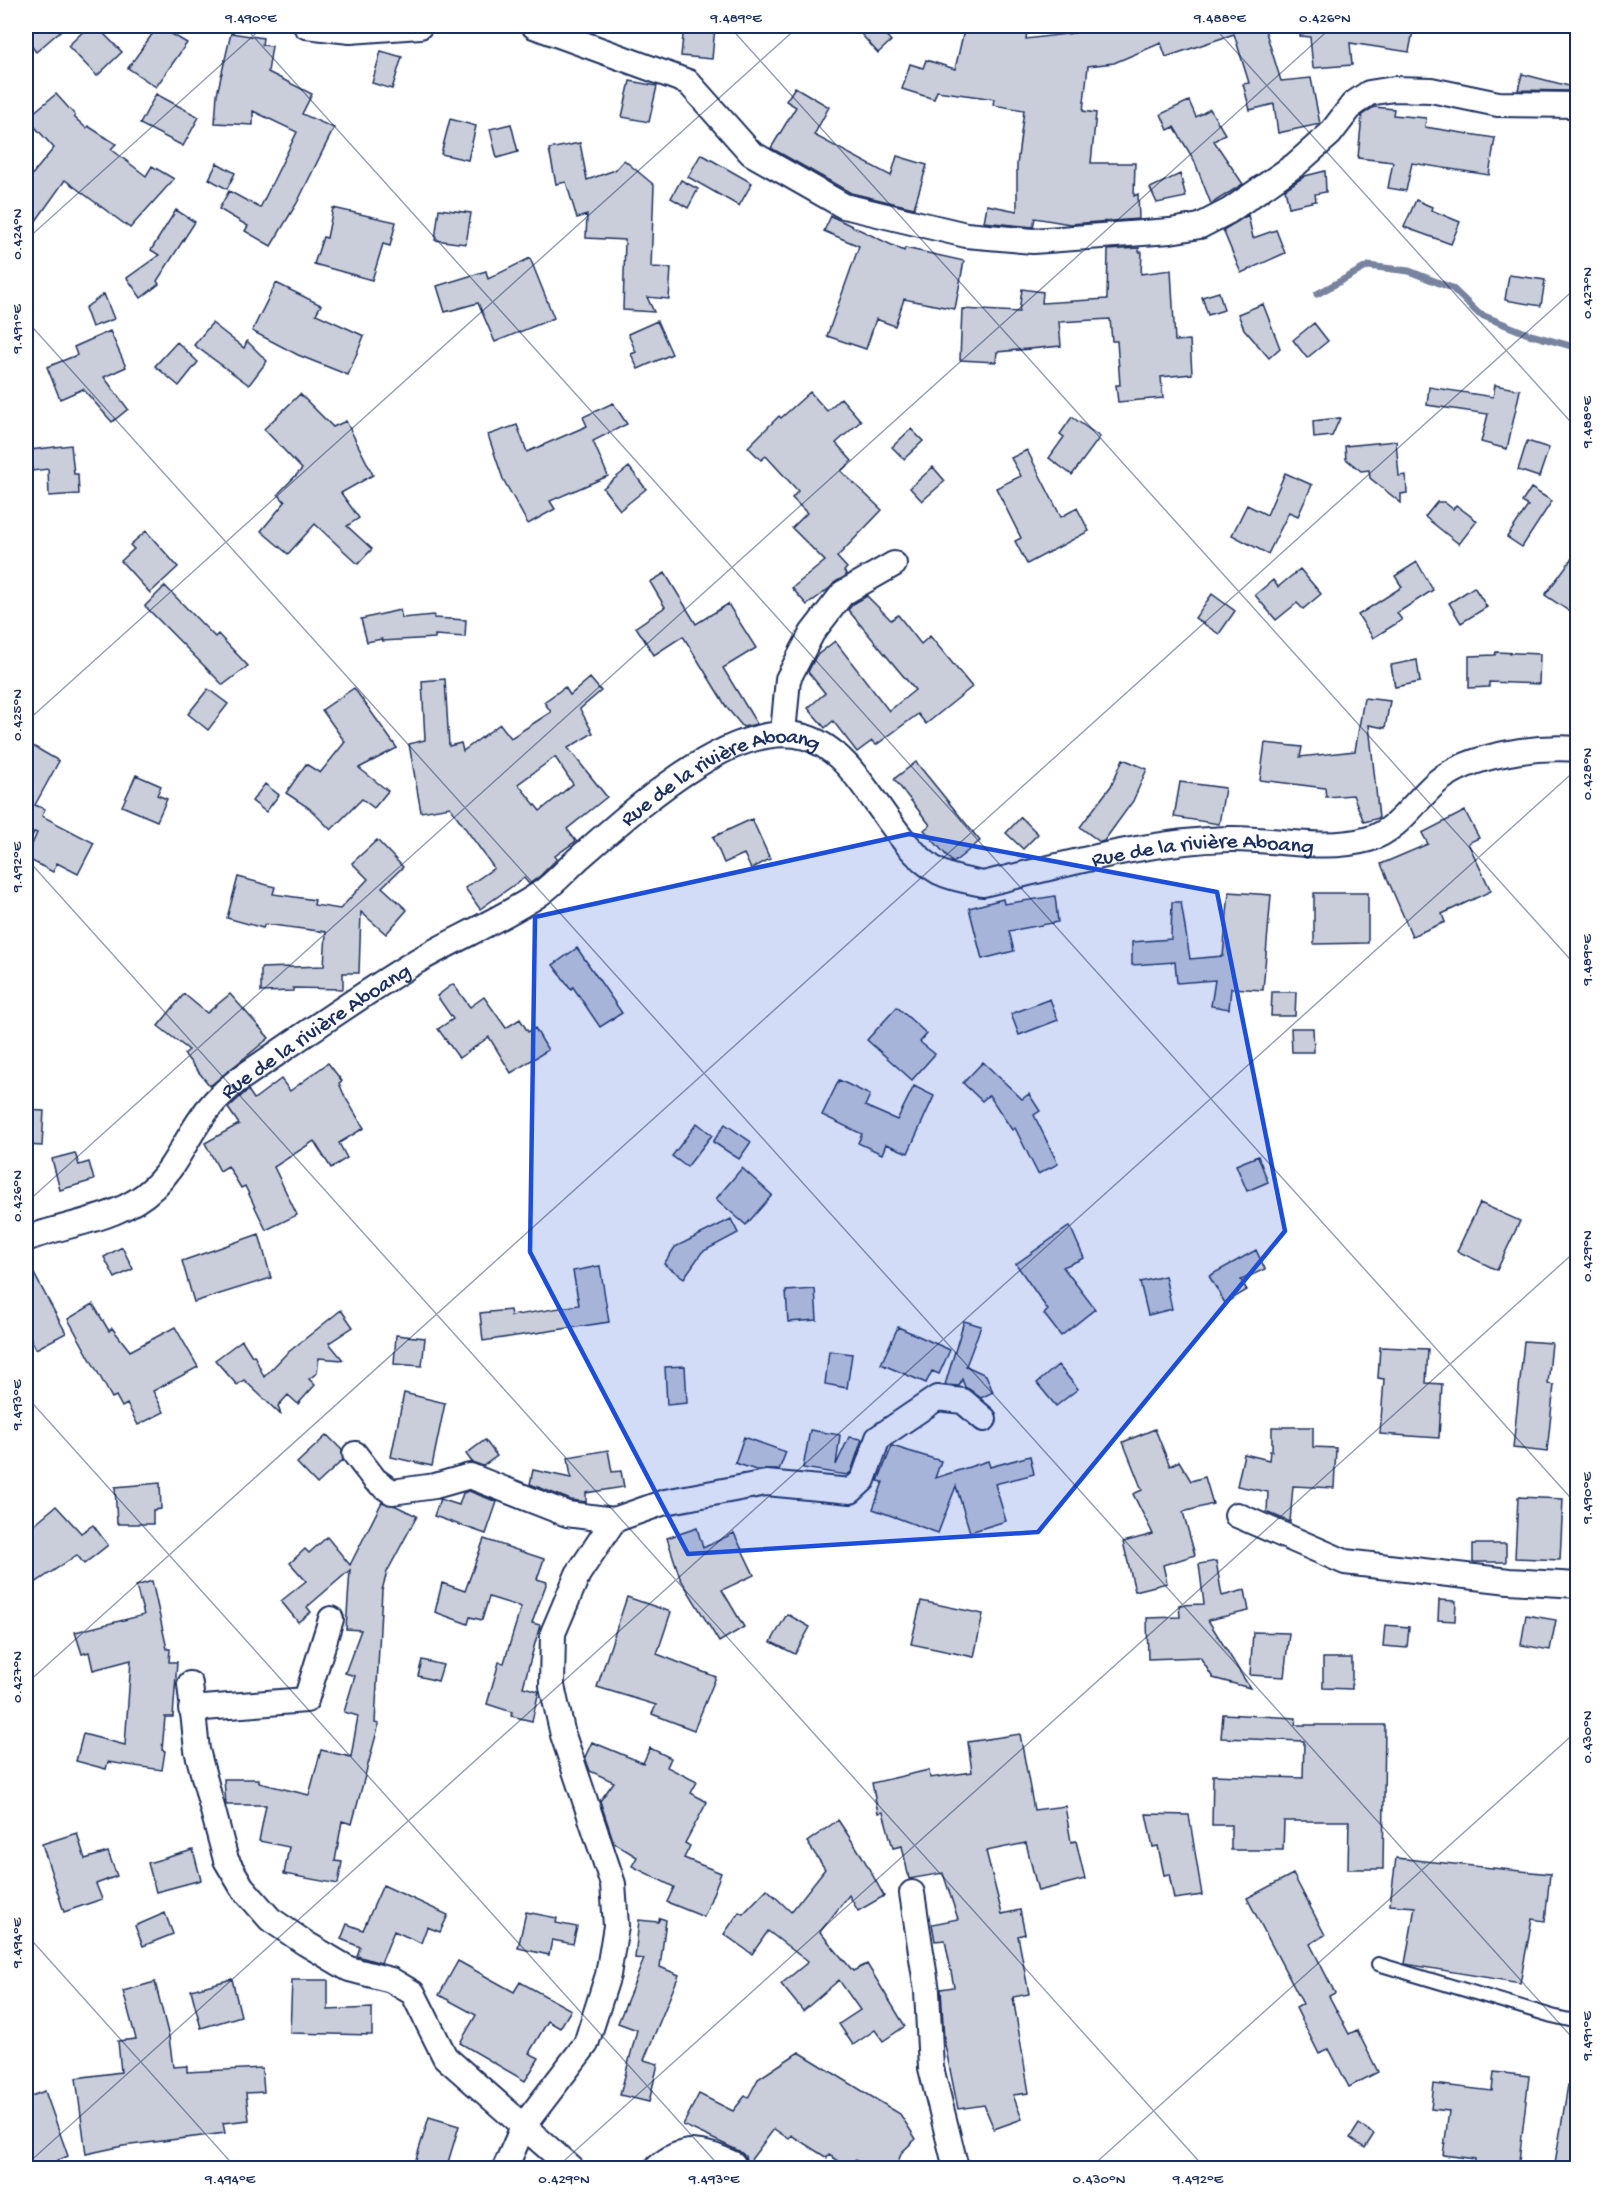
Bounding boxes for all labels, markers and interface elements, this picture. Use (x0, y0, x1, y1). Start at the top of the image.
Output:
text: 9.490°E (224, 10, 277, 28)
text: 9.489°E (709, 10, 762, 28)
text: 9.488°E (1193, 10, 1247, 28)
text: 0.426°N (1299, 10, 1351, 28)
text: 0.424°N (9, 208, 27, 260)
text: 0.427°N (1579, 267, 1597, 319)
text: 9.491°E (9, 304, 27, 355)
text: 9.488°E (1579, 395, 1597, 449)
text: 0.425°N (9, 689, 27, 741)
street label: Rue de la rivière Aboang (616, 725, 824, 834)
text: 0.428°N (1579, 748, 1597, 800)
street label: Rue de la rivière Aboang (1089, 830, 1314, 875)
text: 9.492°E (9, 841, 27, 893)
text: 9.489°E (1579, 934, 1597, 987)
street label: Rue de la rivière Aboang (216, 959, 416, 1106)
text: 0.426°N (9, 1170, 27, 1222)
text: 0.429°N (1579, 1230, 1597, 1282)
text: 9.493°E (9, 1379, 27, 1431)
text: 9.490°E (1579, 1472, 1597, 1525)
text: 0.427°N (9, 1651, 27, 1703)
text: 0.430°N (1579, 1710, 1597, 1764)
text: 9.494°E (9, 1917, 27, 1969)
text: 9.491°E (1579, 2011, 1597, 2062)
text: 9.494°E (204, 2171, 256, 2189)
text: 0.429°N (538, 2171, 590, 2189)
text: 9.493°E (688, 2171, 740, 2189)
text: 0.430°N (1072, 2171, 1126, 2189)
text: 9.492°E (1172, 2171, 1224, 2189)

